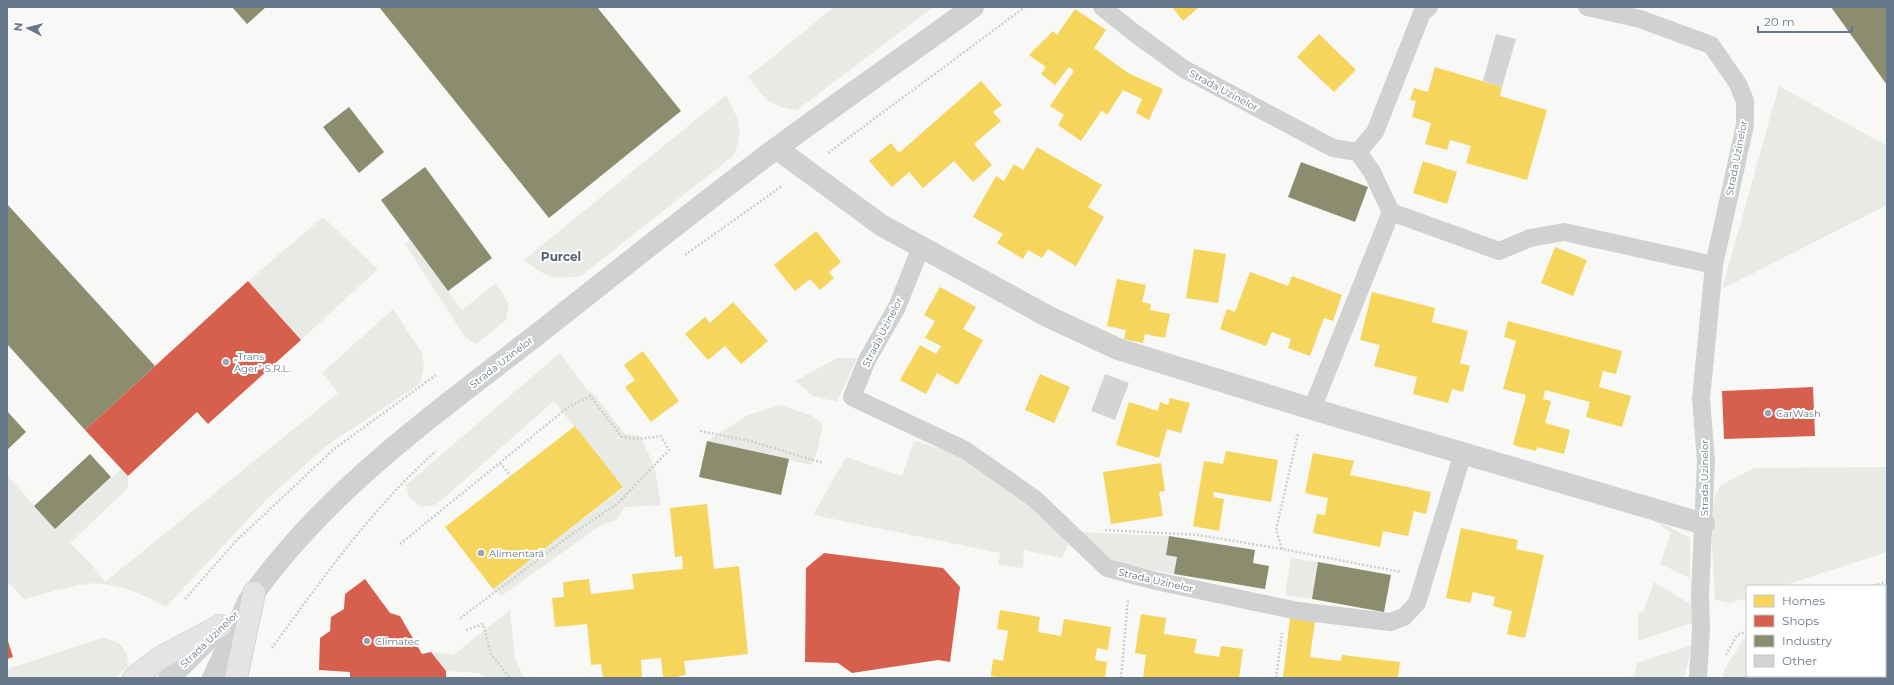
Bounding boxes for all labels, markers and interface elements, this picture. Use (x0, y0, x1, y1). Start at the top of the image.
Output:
north arrow (8, 8, 48, 48)
scale bar (1758, 8, 1852, 34)
text: 20 m (1764, 14, 1795, 29)
text: N (11, 22, 26, 32)
street label: Strada Uzinelor (1187, 67, 1261, 114)
street label: Strada Uzinelor (1723, 119, 1750, 197)
district label: Purcel (541, 249, 581, 264)
street label: Strada Uzinelor (859, 295, 906, 369)
street label: Strada Uzinelor (467, 334, 535, 391)
place label: „Trans Ager” S.R.L. (234, 350, 291, 375)
marker: „Trans Ager” S.R.L. (221, 357, 231, 367)
place label: CarWash (1776, 407, 1821, 420)
marker: CarWash (1763, 408, 1773, 418)
street label: Strada Uzinelor (1698, 440, 1711, 516)
place label: Alimentară (489, 547, 544, 560)
marker: Alimentară (476, 548, 486, 558)
street label: Strada Uzinelor (1117, 566, 1195, 595)
legend (1746, 585, 1886, 677)
text: Homes (1782, 593, 1825, 608)
street label: Strada Uzinelor (177, 608, 241, 671)
text: Shops (1782, 613, 1819, 628)
text: Industry (1782, 633, 1832, 648)
place label: Climatec (375, 635, 420, 648)
marker: Climatec (362, 636, 372, 646)
text: Other (1782, 653, 1817, 668)

